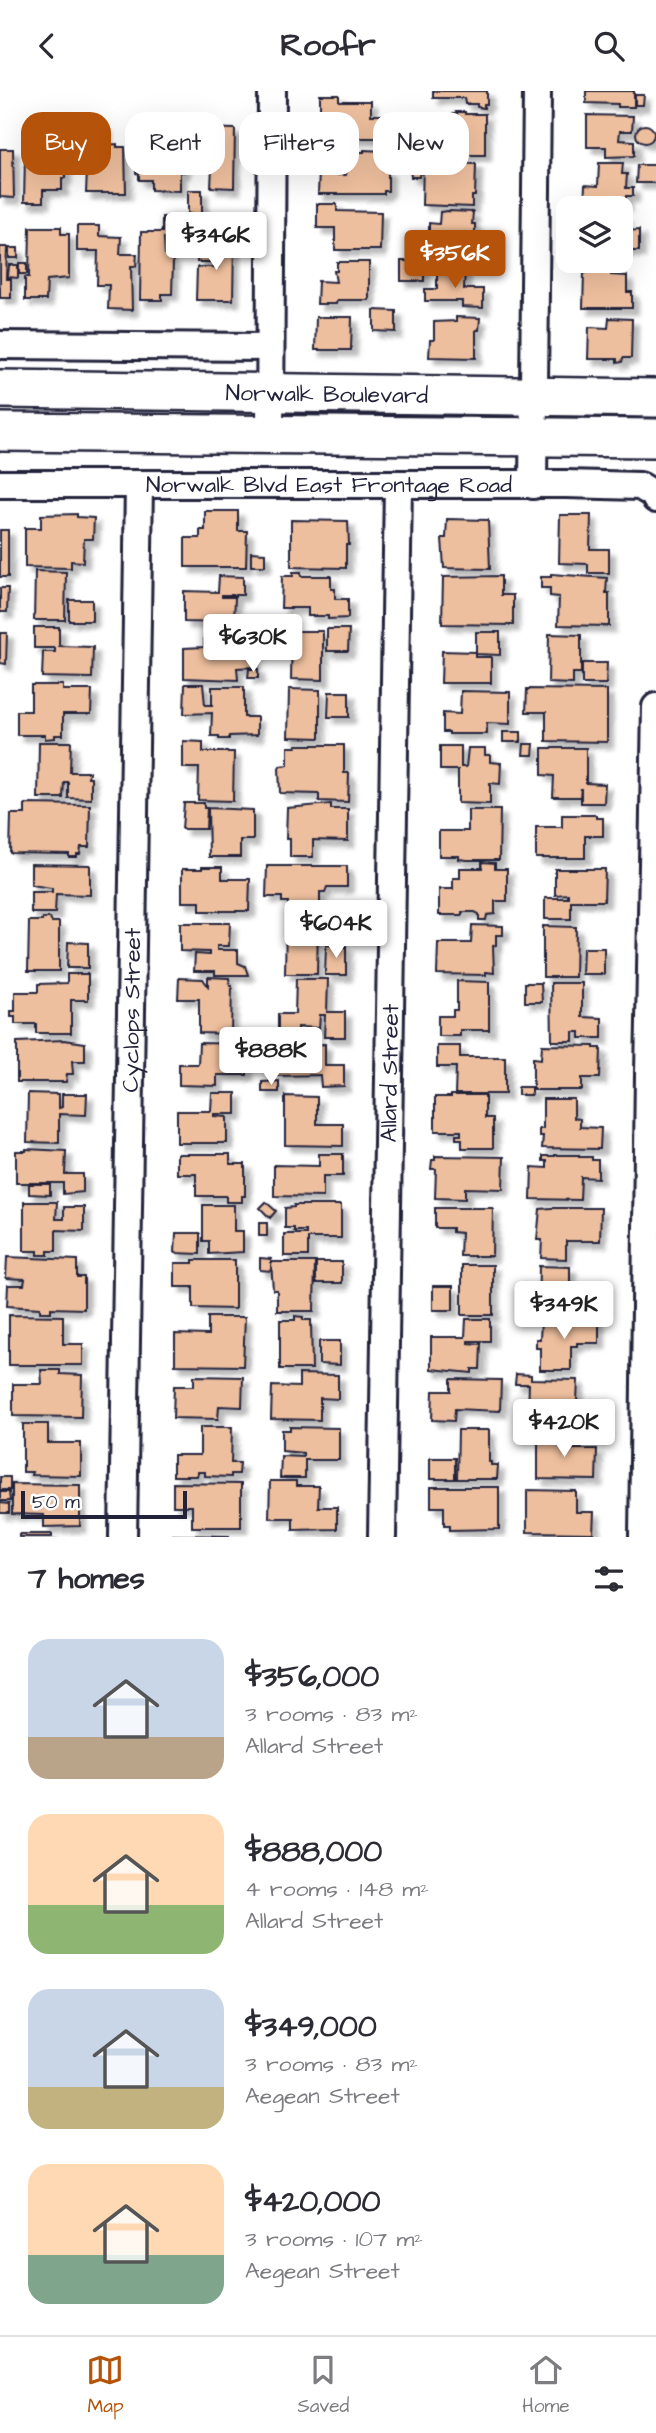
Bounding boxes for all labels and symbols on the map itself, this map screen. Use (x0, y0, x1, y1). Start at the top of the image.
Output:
pin: $346K (167, 213, 265, 272)
pin: $356K (406, 231, 504, 290)
street label: Norwalk Boulevard (225, 377, 429, 412)
street label: Norwalk Blvd East Frontage Road (146, 469, 512, 502)
pin: $630K (204, 615, 302, 674)
pin: $604K (287, 901, 385, 960)
street label: Cyclops Street (115, 927, 149, 1093)
street label: Allard Street (373, 1003, 407, 1143)
pin: $888K (222, 1027, 320, 1087)
pin: $349K (515, 1281, 613, 1341)
pin: $420K (515, 1399, 613, 1459)
scale bar (21, 1488, 187, 1520)

